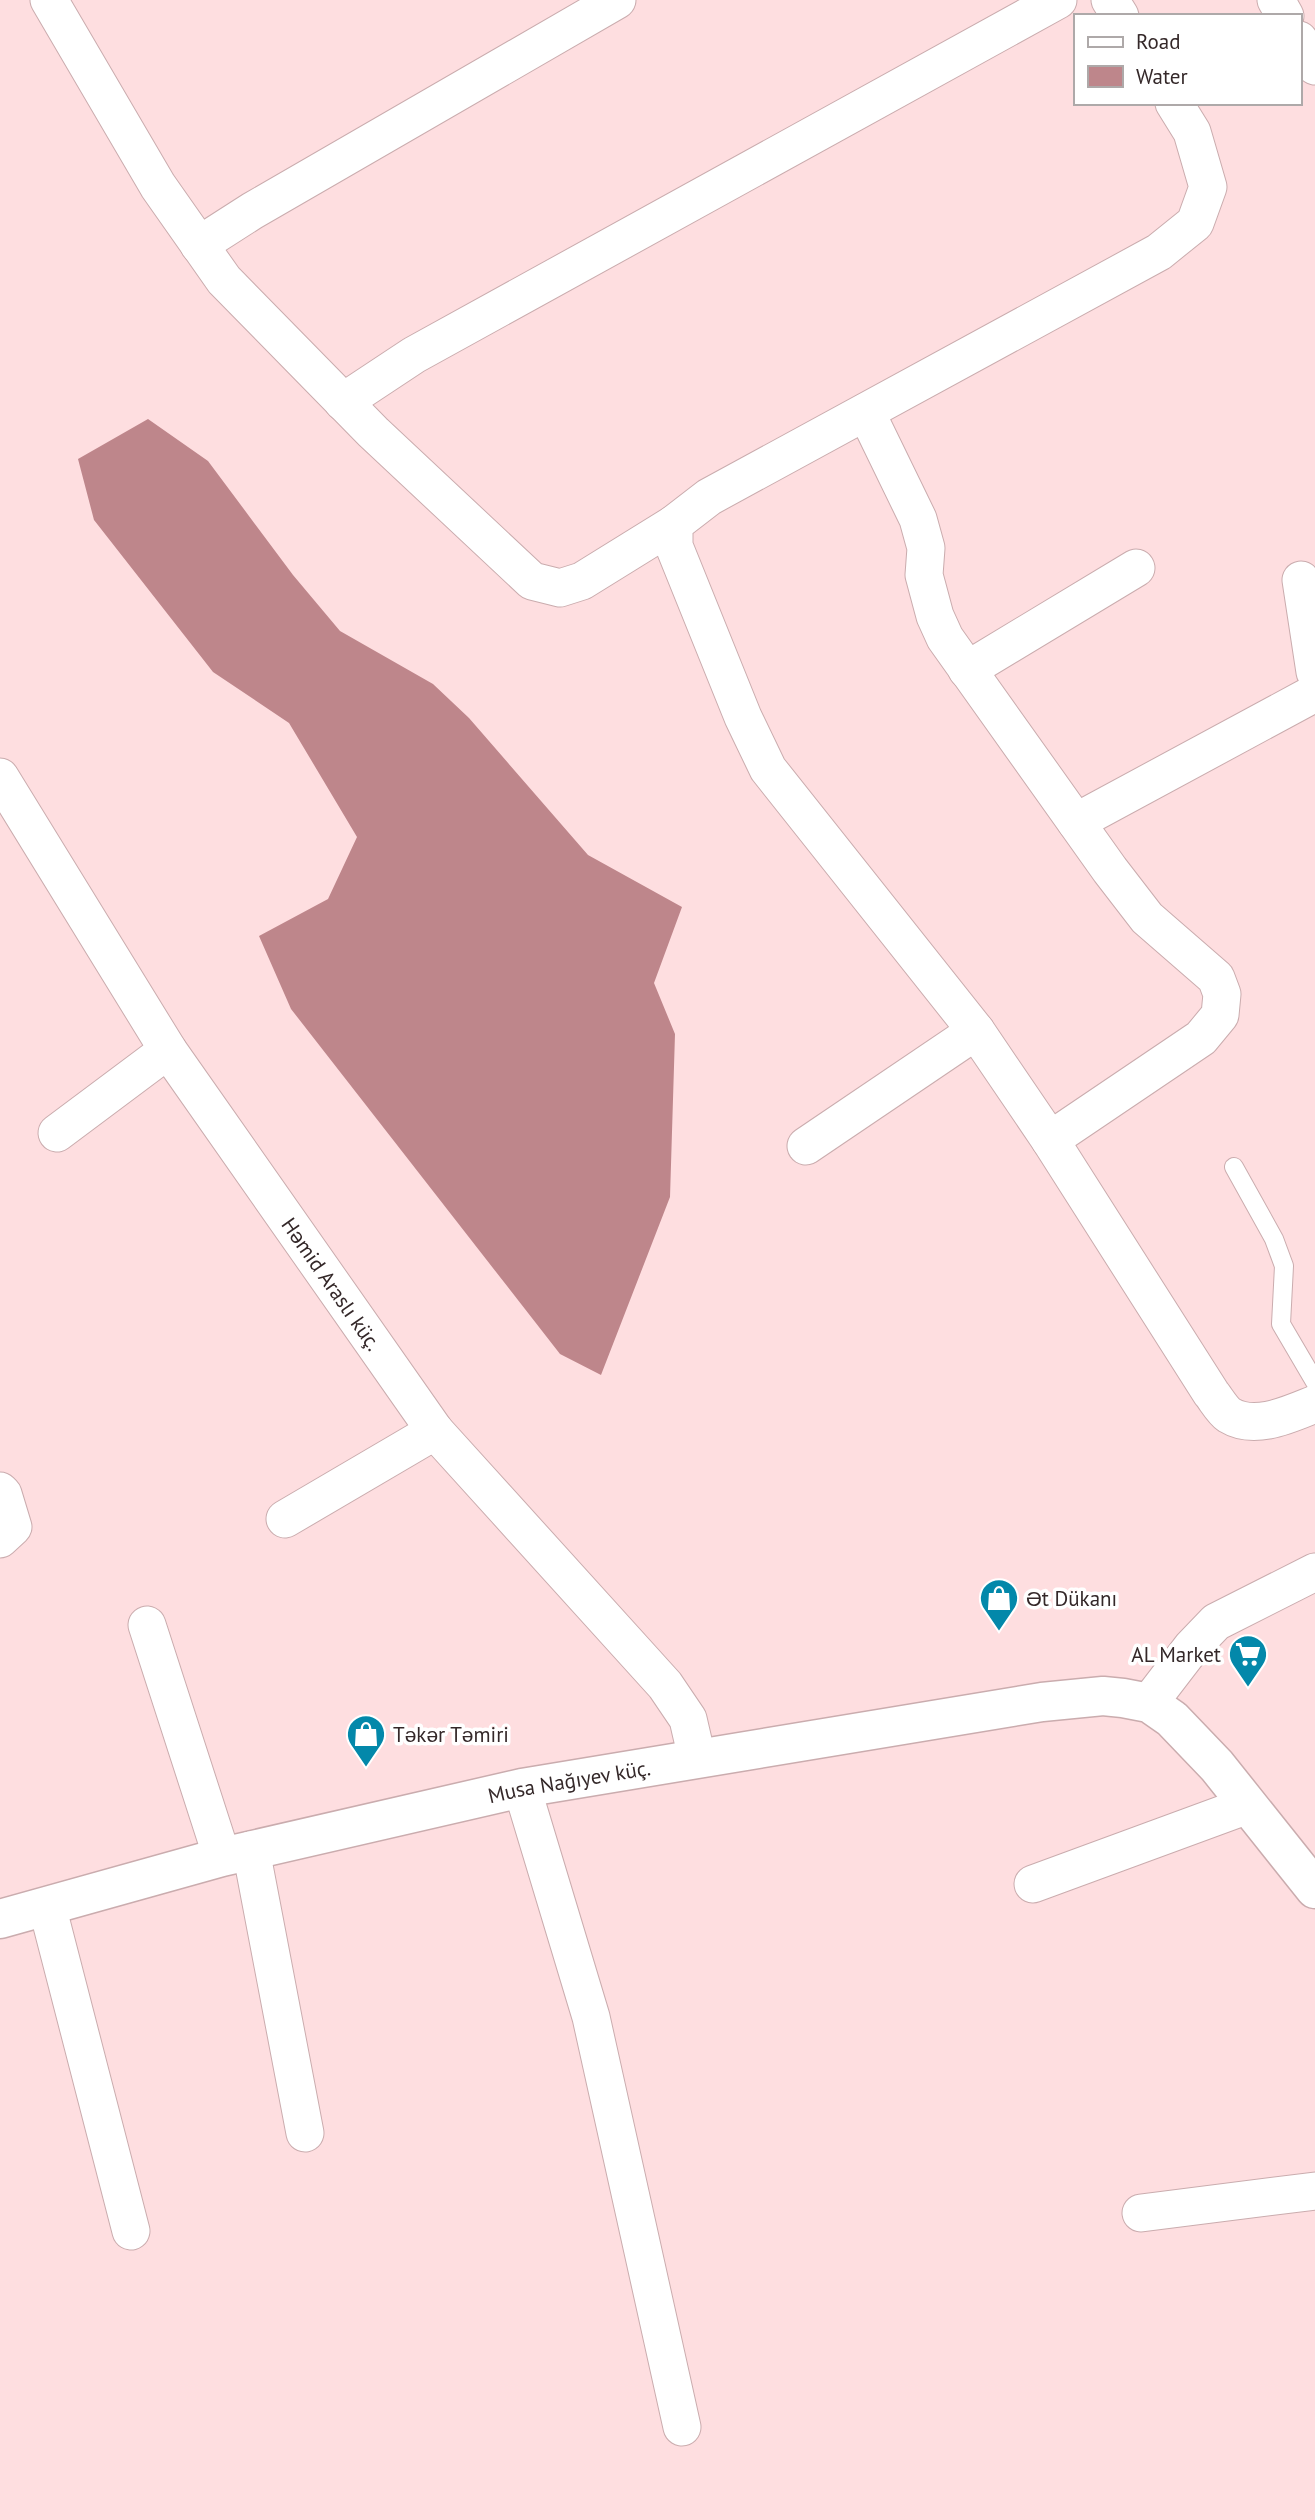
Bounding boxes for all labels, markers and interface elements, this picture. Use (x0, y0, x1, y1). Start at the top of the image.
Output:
legend (1074, 14, 1301, 105)
text: Road (1136, 28, 1180, 55)
text: Water (1136, 63, 1188, 90)
street label: Həmid Araslı küç. (276, 1212, 388, 1355)
shop icon: Ət Dükanı (978, 1577, 1020, 1632)
place label: Ət Dükanı (1026, 1585, 1117, 1612)
supermarket icon: AL Market (1227, 1633, 1269, 1688)
place label: AL Market (1131, 1641, 1221, 1668)
shop icon: Təkər Təmiri (345, 1713, 387, 1768)
place label: Təkər Təmiri (393, 1721, 509, 1748)
street label: Musa Nağıyev küç. (485, 1753, 652, 1809)

